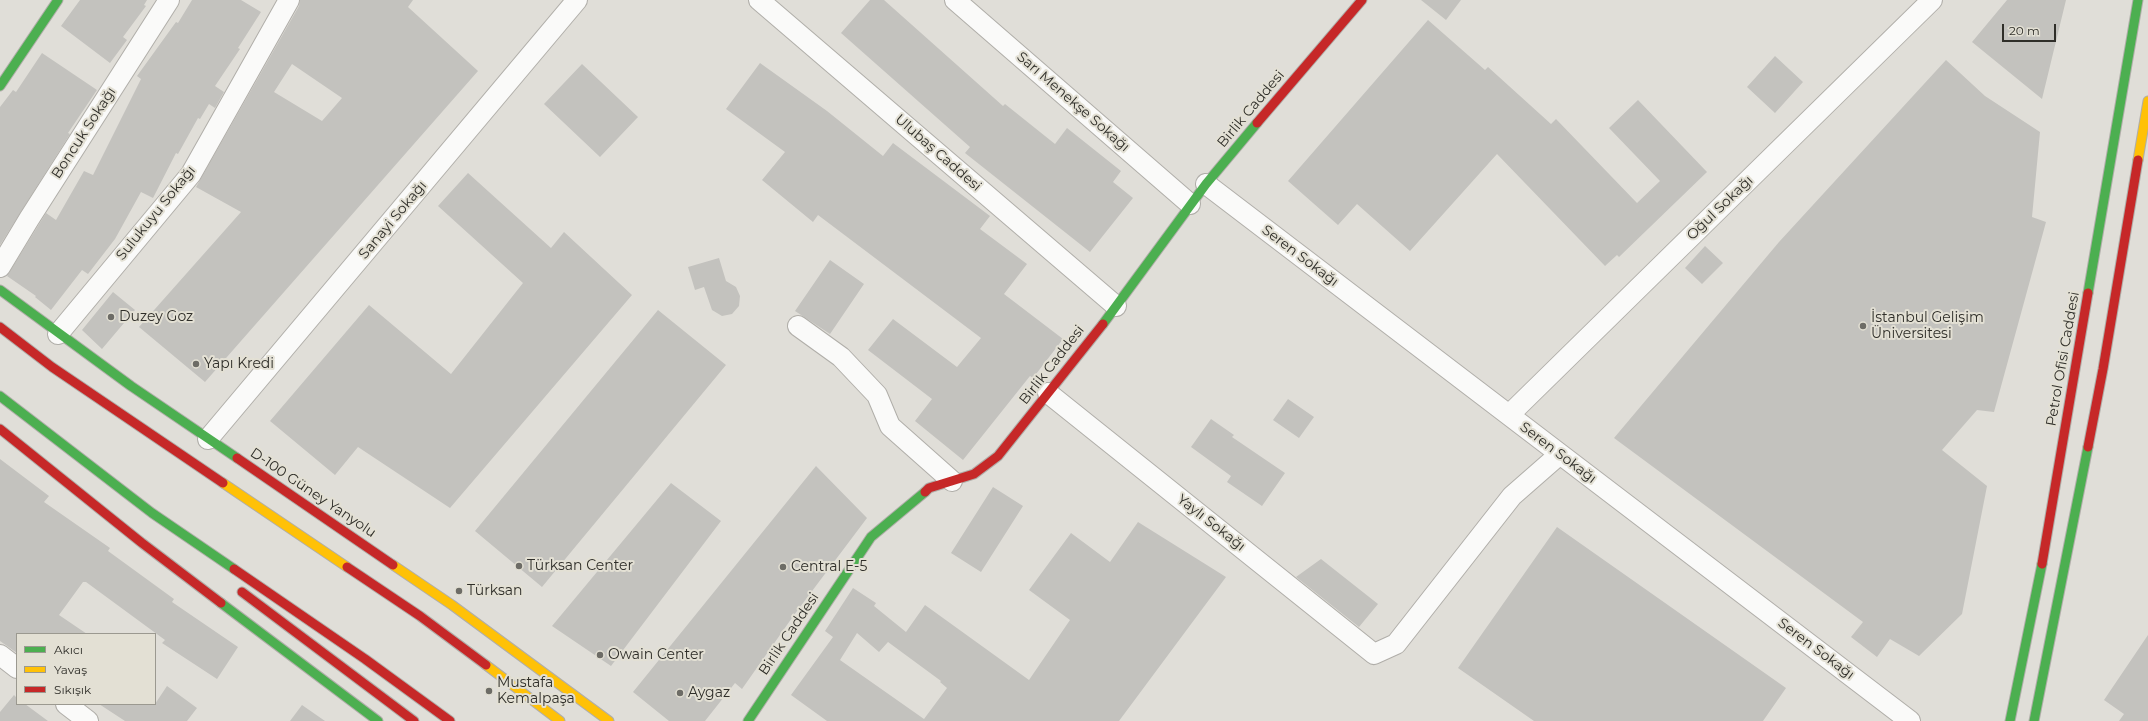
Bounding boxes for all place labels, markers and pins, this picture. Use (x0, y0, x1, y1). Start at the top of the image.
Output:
place label: Duzey Goz (119, 309, 193, 325)
place label: İstanbul Gelişim Üniversitesi (1871, 310, 1984, 342)
marker: Duzey Goz (106, 312, 116, 322)
marker: İstanbul Gelişim Üniversitesi (1858, 321, 1868, 331)
place label: Yapı Kredi (204, 356, 274, 372)
marker: Yapı Kredi (191, 359, 201, 369)
place label: Türksan Center (527, 558, 633, 574)
place label: Central E-5 (791, 559, 867, 575)
marker: Türksan Center (514, 561, 524, 571)
marker: Central E-5 (778, 562, 788, 572)
place label: Türksan (467, 583, 522, 599)
marker: Türksan (454, 586, 464, 596)
place label: Owain Center (608, 647, 704, 663)
marker: Owain Center (595, 650, 605, 660)
place label: Mustafa Kemalpaşa (497, 675, 575, 708)
place label: Aygaz (688, 685, 730, 701)
marker: Mustafa Kemalpaşa (484, 686, 494, 696)
marker: Aygaz (675, 688, 685, 698)

